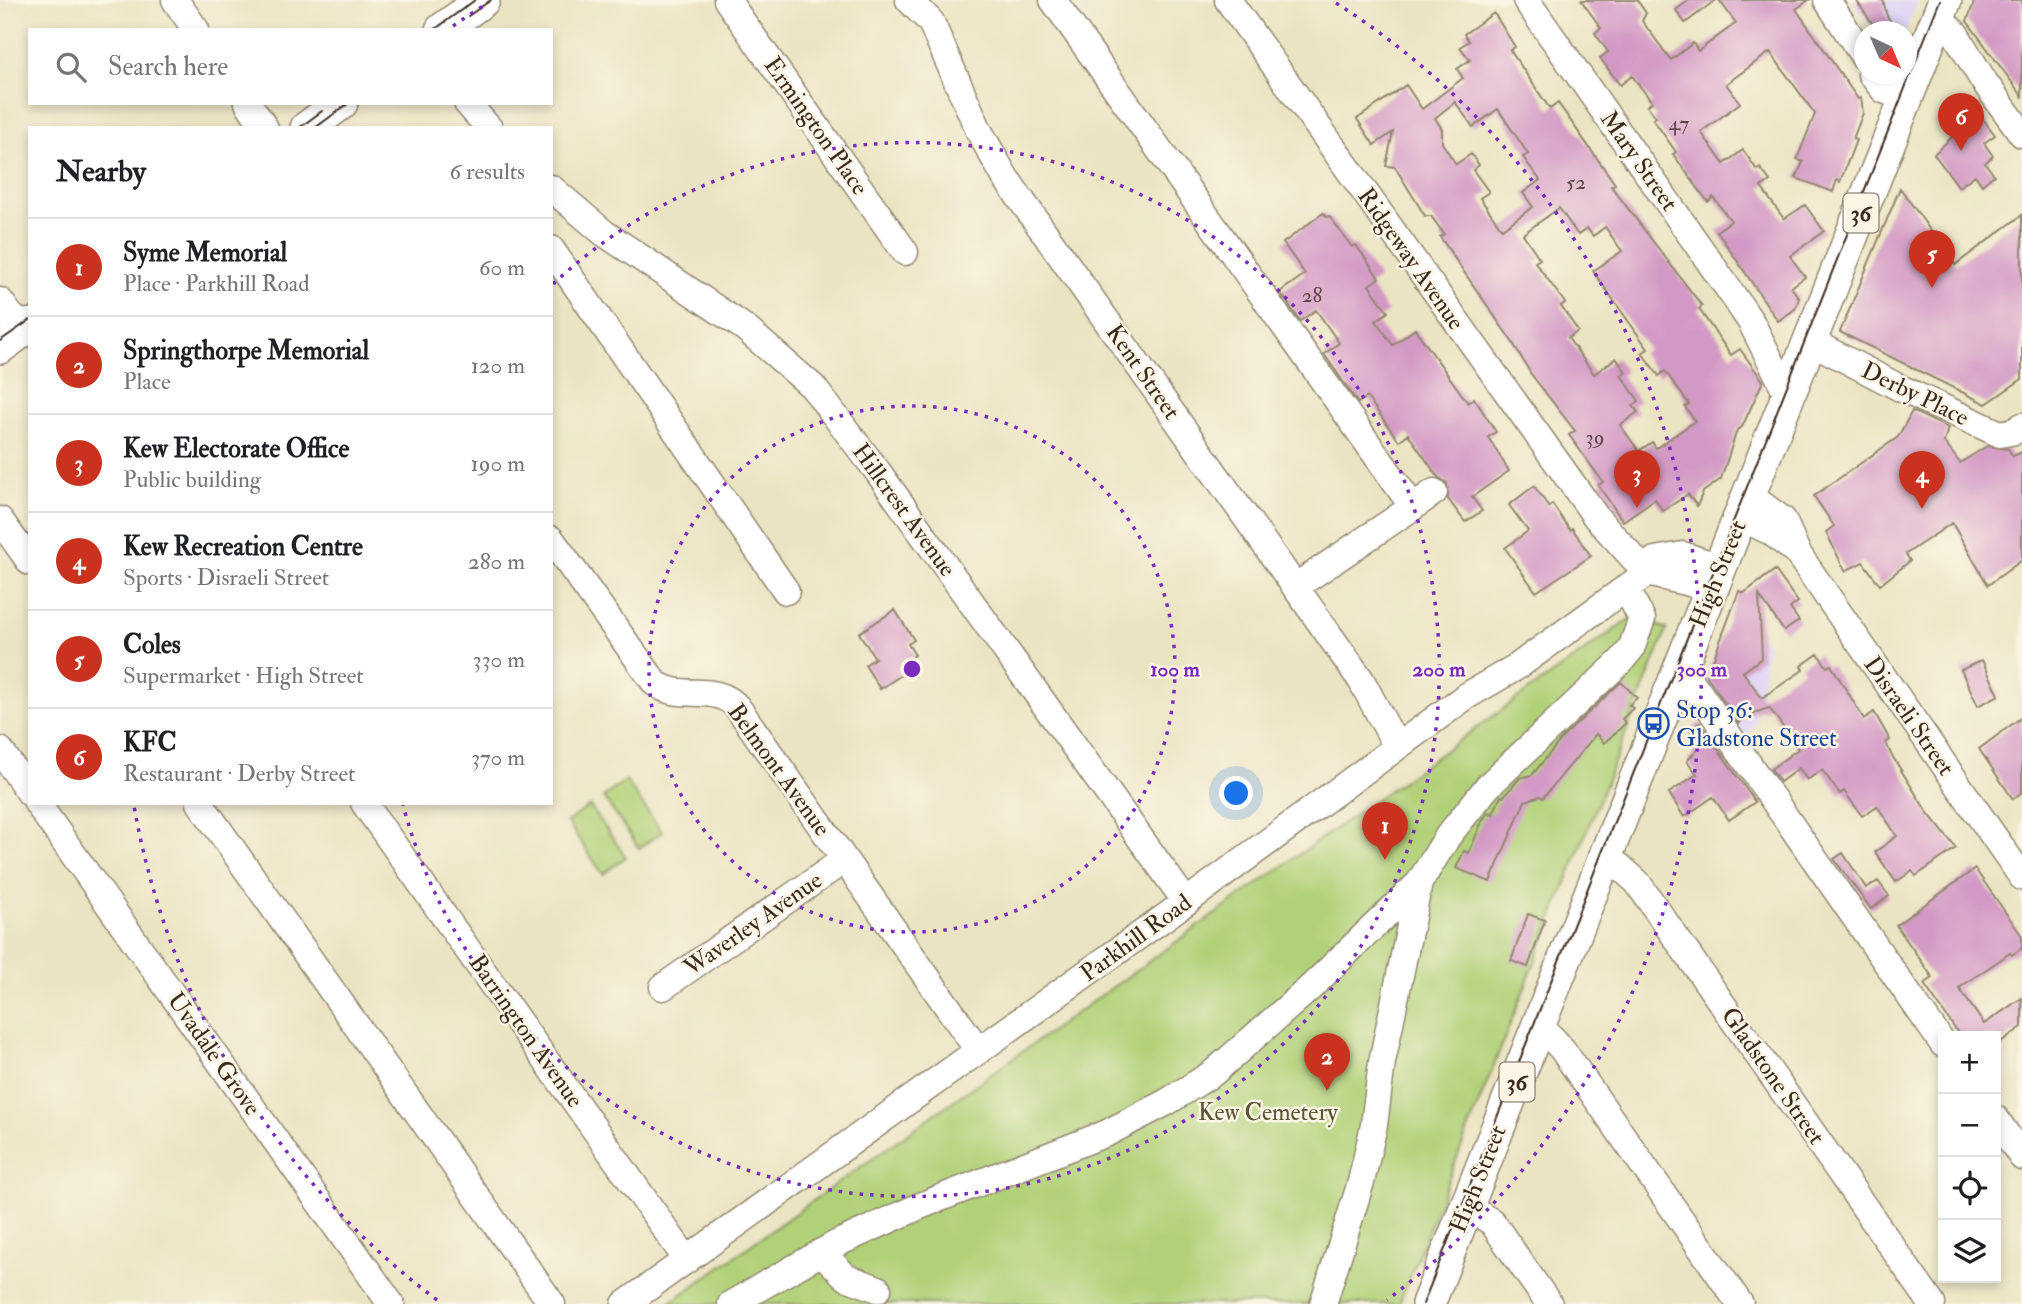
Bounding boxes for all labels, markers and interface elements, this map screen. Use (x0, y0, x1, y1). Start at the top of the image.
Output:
north arrow (1854, 21, 1917, 84)
search box (28, 28, 553, 105)
icon: search (52, 48, 90, 86)
text: Search here (108, 51, 228, 83)
street label: Ermington Place (757, 51, 875, 201)
pin: 6 (1938, 93, 1984, 151)
street label: Mary Street (1593, 105, 1685, 217)
house number: 47 (1669, 110, 1690, 137)
text: Nearby (56, 153, 146, 190)
text: 6 results (450, 157, 525, 186)
house number: 52 (1566, 169, 1586, 196)
street label: Ridgeway Avenue (1351, 182, 1471, 336)
road number: 36 (1843, 194, 1878, 232)
pin: 5 (1909, 230, 1955, 288)
text: Syme Memorial (123, 237, 287, 269)
text: 1 (75, 253, 83, 282)
text: 60 m (479, 253, 525, 282)
text: Place · Parkhill Road (123, 269, 310, 298)
house number: 28 (1302, 282, 1322, 309)
street label: Kent Street (1099, 318, 1187, 426)
text: Springthorpe Memorial (123, 335, 369, 367)
text: 2 (73, 351, 85, 380)
text: 120 m (471, 351, 525, 380)
street label: Derby Place (1856, 355, 1974, 433)
text: Place (123, 367, 171, 396)
house number: 39 (1586, 424, 1604, 451)
text: Kew Electorate Office (123, 433, 349, 465)
street label: Hillcrest Avenue (845, 437, 963, 583)
text: 3 (75, 449, 83, 478)
text: 190 m (471, 449, 525, 478)
pin: 3 (1614, 450, 1660, 508)
pin: 4 (1899, 451, 1945, 509)
text: Public building (123, 465, 261, 494)
street label: High Street (1682, 515, 1754, 632)
text: Kew Recreation Centre (123, 531, 363, 563)
text: 4 (73, 547, 85, 576)
text: 280 m (468, 547, 525, 576)
text: Sports · Disraeli Street (123, 563, 329, 592)
text: Coles (123, 629, 181, 661)
text: 5 (74, 645, 84, 674)
text: 330 m (473, 645, 525, 674)
street label: Disraeli Street (1857, 650, 1962, 782)
text: 100 m (1150, 656, 1201, 683)
text: 200 m (1413, 656, 1466, 683)
text: 300 m (1677, 656, 1728, 683)
centre of rings (900, 657, 924, 681)
text: Supermarket · High Street (123, 661, 364, 690)
place label: Stop 36: Gladstone Street (1676, 695, 1837, 754)
street label: Belmont Avenue (720, 698, 838, 842)
bus stop icon: Stop 36: Gladstone Street (1636, 707, 1670, 741)
text: KFC (123, 727, 177, 759)
text: 6 (73, 743, 85, 772)
text: 370 m (471, 743, 525, 772)
text: Restaurant · Derby Street (123, 759, 355, 788)
your location (1219, 776, 1253, 810)
pin: 1 (1362, 802, 1408, 860)
street label: Waverley Avenue (677, 865, 828, 984)
street label: Parkhill Road (1074, 887, 1198, 989)
street label: Barrington Avenue (462, 948, 590, 1114)
street label: Uvadale Grove (160, 986, 268, 1122)
street label: Gladstone Street (1714, 1001, 1832, 1151)
map controls (1938, 1031, 2001, 1283)
button: + (1938, 1031, 2001, 1094)
pin: 2 (1304, 1033, 1350, 1091)
road number: 36 (1500, 1063, 1534, 1102)
button: − (1938, 1094, 2001, 1157)
park label: Kew Cemetery (1198, 1097, 1338, 1128)
street label: High Street (1442, 1120, 1514, 1237)
button: locate (1938, 1157, 2001, 1220)
button: layers (1938, 1220, 2001, 1283)

